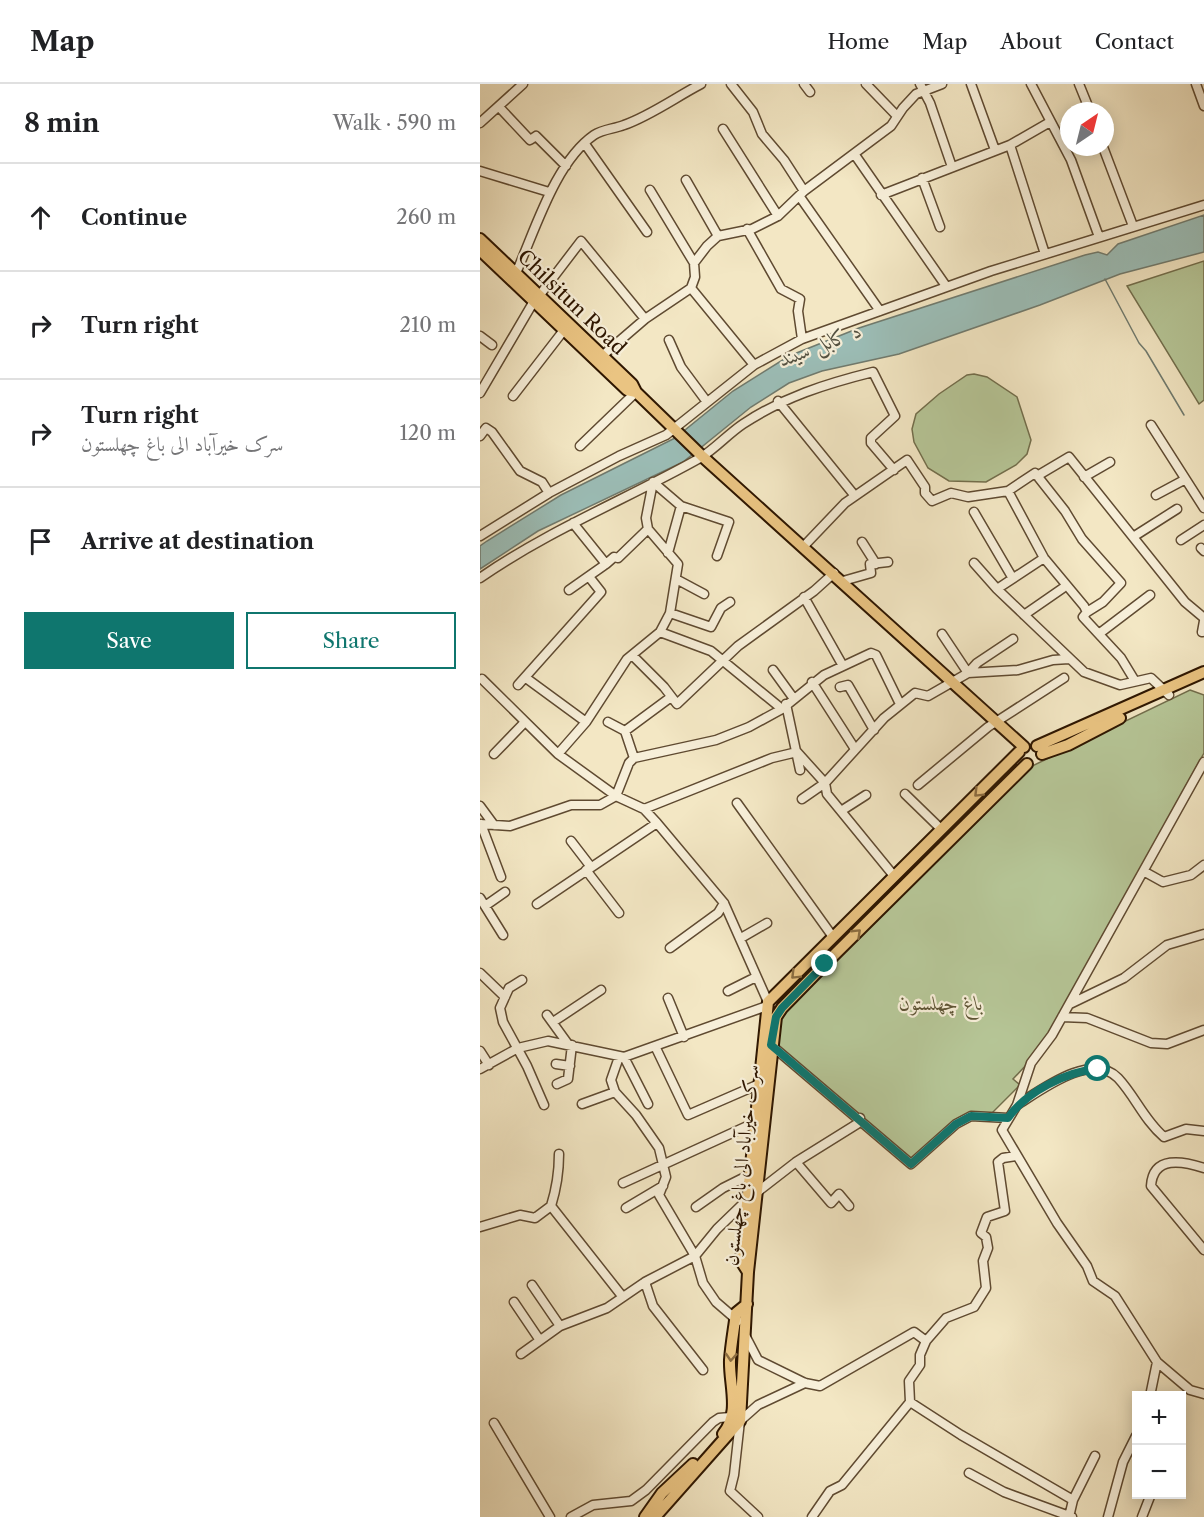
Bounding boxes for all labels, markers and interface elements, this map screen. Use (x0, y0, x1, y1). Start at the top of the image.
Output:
text: Map (30, 24, 94, 58)
text: Home (828, 29, 889, 54)
text: Map (922, 29, 967, 54)
text: About (1000, 29, 1062, 54)
text: Contact (1095, 29, 1174, 54)
north arrow (1060, 102, 1114, 156)
text: 8 min (24, 107, 100, 139)
text: Walk · 590 m (333, 111, 456, 135)
icon: ahead (24, 201, 57, 234)
text: Continue (81, 204, 187, 231)
text: 260 m (396, 205, 456, 229)
street label: Chilsitun Road (513, 244, 631, 360)
icon: right (24, 309, 57, 342)
text: Turn right (81, 312, 199, 339)
text: 210 m (399, 313, 456, 337)
water label: د کابل سيند (775, 317, 866, 375)
text: Turn right (81, 402, 199, 429)
icon: right (24, 417, 57, 450)
text: 120 m (399, 421, 456, 445)
text: سرک خیرآباد الی باغ چهلستون (81, 432, 284, 456)
icon: arrive (24, 525, 57, 558)
text: Arrive at destination (81, 528, 314, 555)
button: Save (24, 612, 234, 669)
button: Share (246, 612, 456, 669)
one-way arrow (975, 786, 985, 797)
one-way arrow (851, 929, 861, 940)
route end (811, 950, 837, 976)
one-way arrow (792, 968, 802, 979)
park label: باغ چهلستون (899, 991, 983, 1021)
route start (1084, 1055, 1110, 1081)
street label: سرک خیرآباد الی باغ چهلستون (718, 1063, 769, 1268)
one-way arrow (725, 1353, 738, 1362)
map controls (1132, 1391, 1186, 1499)
button: + (1132, 1391, 1186, 1445)
button: − (1132, 1445, 1186, 1499)

